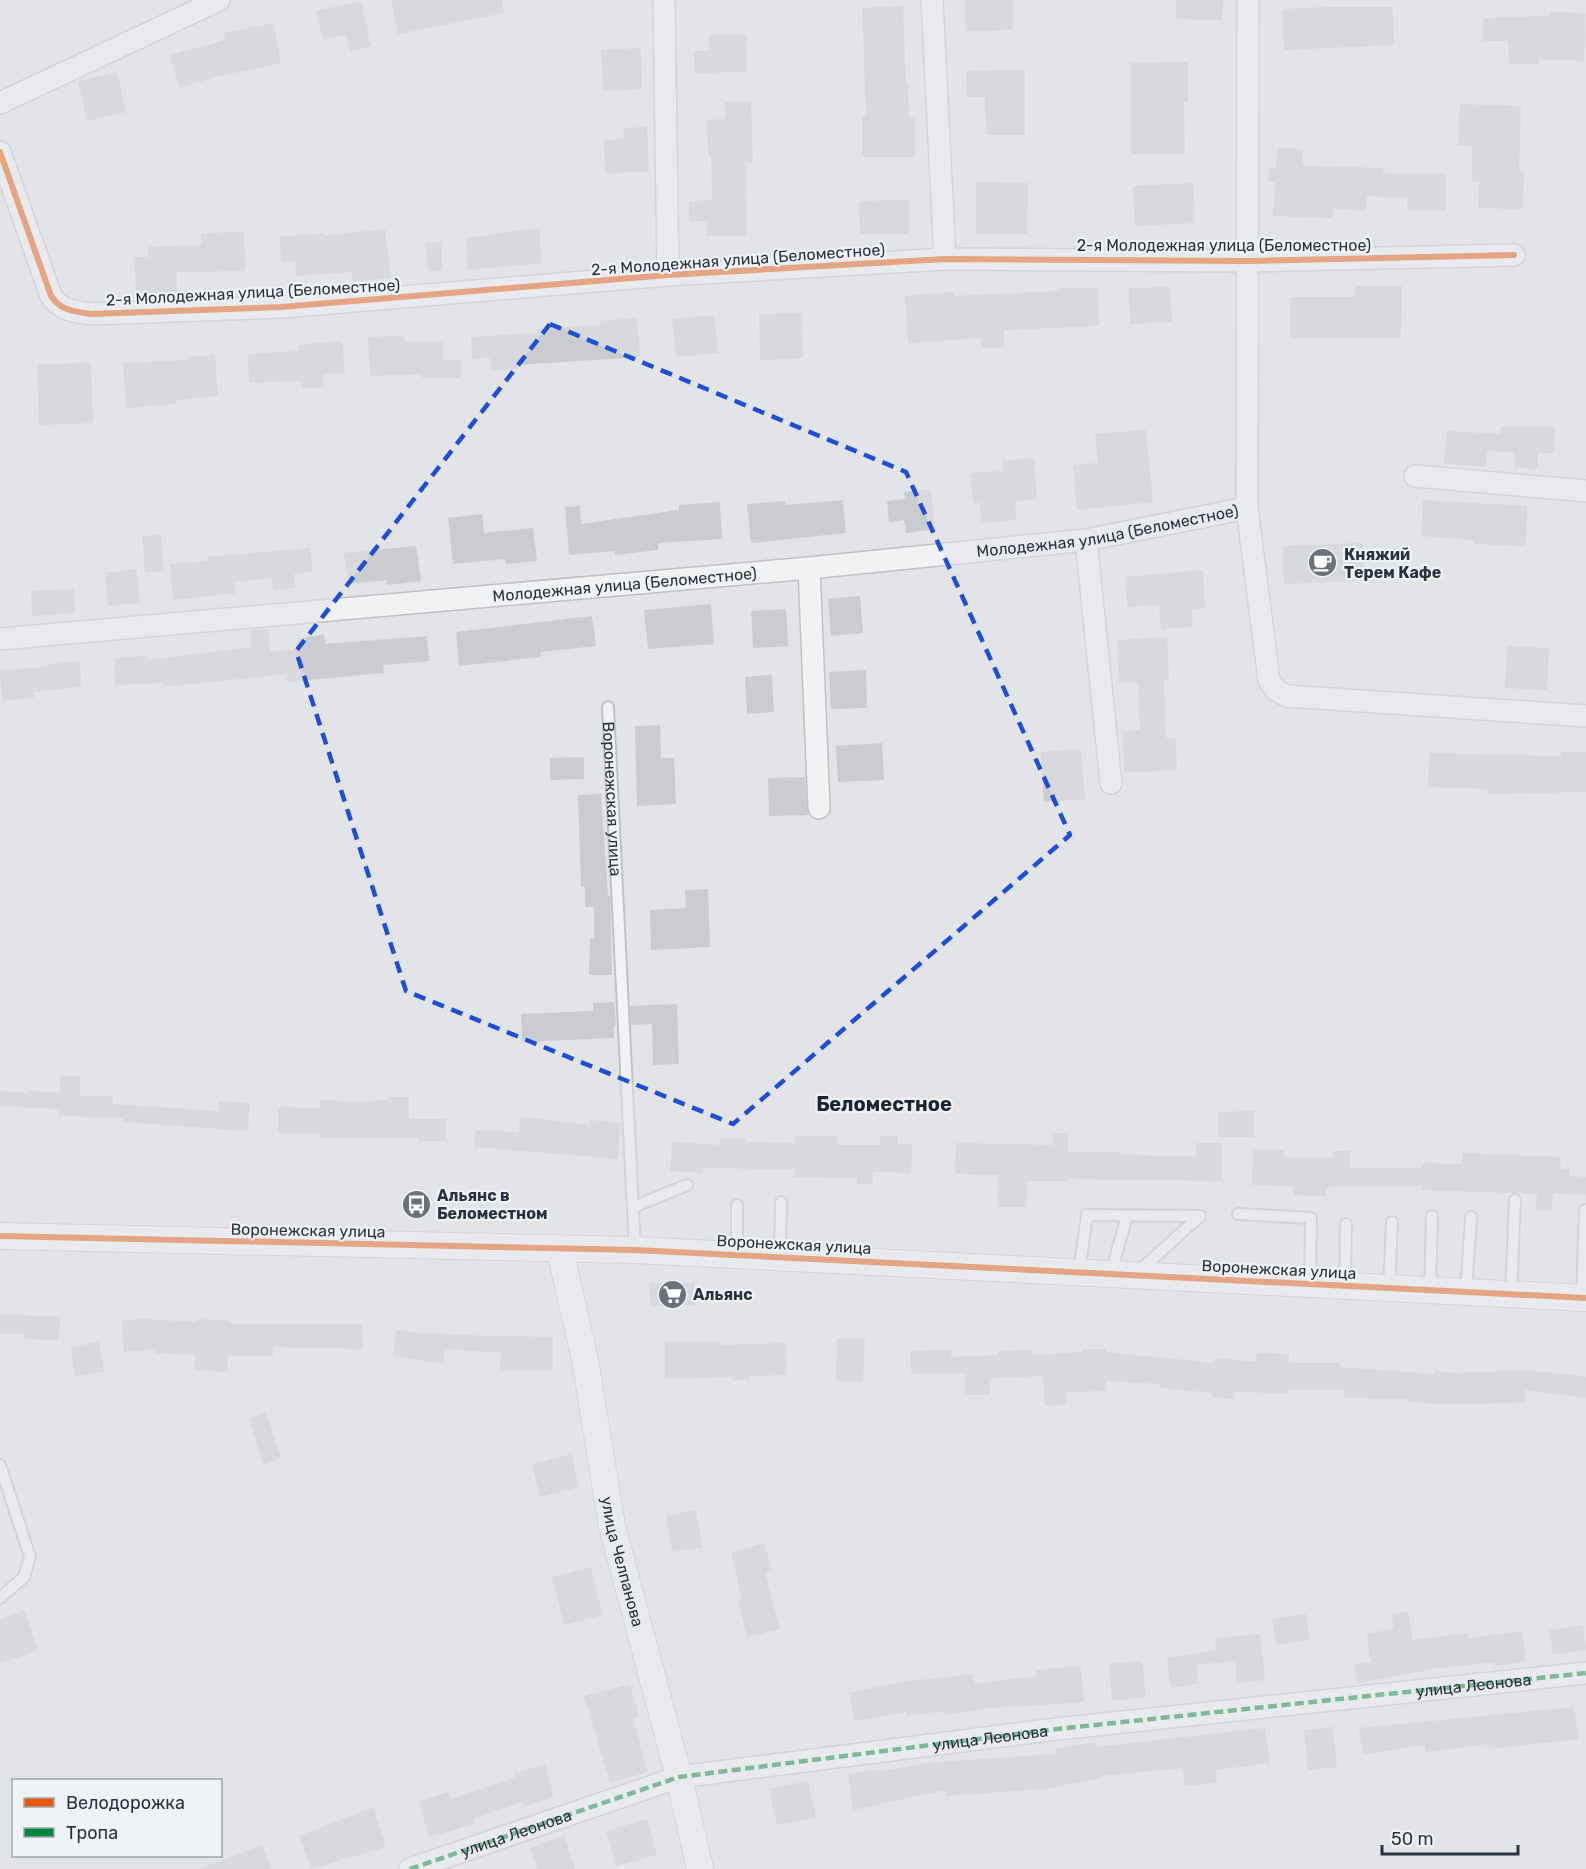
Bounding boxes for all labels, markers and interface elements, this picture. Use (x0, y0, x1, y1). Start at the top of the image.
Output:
street label: 2-я Молодежная улица (Беломестное) (1077, 236, 1371, 255)
street label: 2-я Молодежная улица (Беломестное) (590, 240, 886, 279)
street label: 2-я Молодежная улица (Беломестное) (105, 275, 401, 310)
street label: Молодежная улица (Беломестное) (975, 501, 1240, 561)
place label: Княжий Терем Кафе (1344, 545, 1441, 582)
cafe icon: Княжий Терем Кафе (1307, 547, 1339, 579)
street label: Молодежная улица (Беломестное) (492, 564, 758, 606)
street label: Воронежская улица (599, 721, 625, 877)
district label: Беломестное (816, 1092, 952, 1116)
place label: Альянс в Беломестном (437, 1186, 548, 1223)
bus stop icon: Альянс в Беломестном (400, 1188, 432, 1220)
street label: Воронежская улица (230, 1220, 386, 1241)
street label: Воронежская улица (716, 1231, 872, 1258)
street label: Воронежская улица (1201, 1256, 1357, 1283)
supermarket icon: Альянс (656, 1278, 688, 1310)
place label: Альянс (693, 1285, 753, 1304)
street label: улица Челпанова (597, 1495, 647, 1629)
street label: улица Леонова (1415, 1670, 1532, 1701)
street label: улица Леонова (931, 1721, 1049, 1755)
legend (12, 1779, 222, 1857)
text: Велодорожка (66, 1792, 185, 1814)
street label: улица Леонова (458, 1805, 574, 1861)
scale bar (1382, 1818, 1518, 1856)
text: Тропа (66, 1822, 118, 1844)
text: 50 m (1391, 1828, 1434, 1850)

